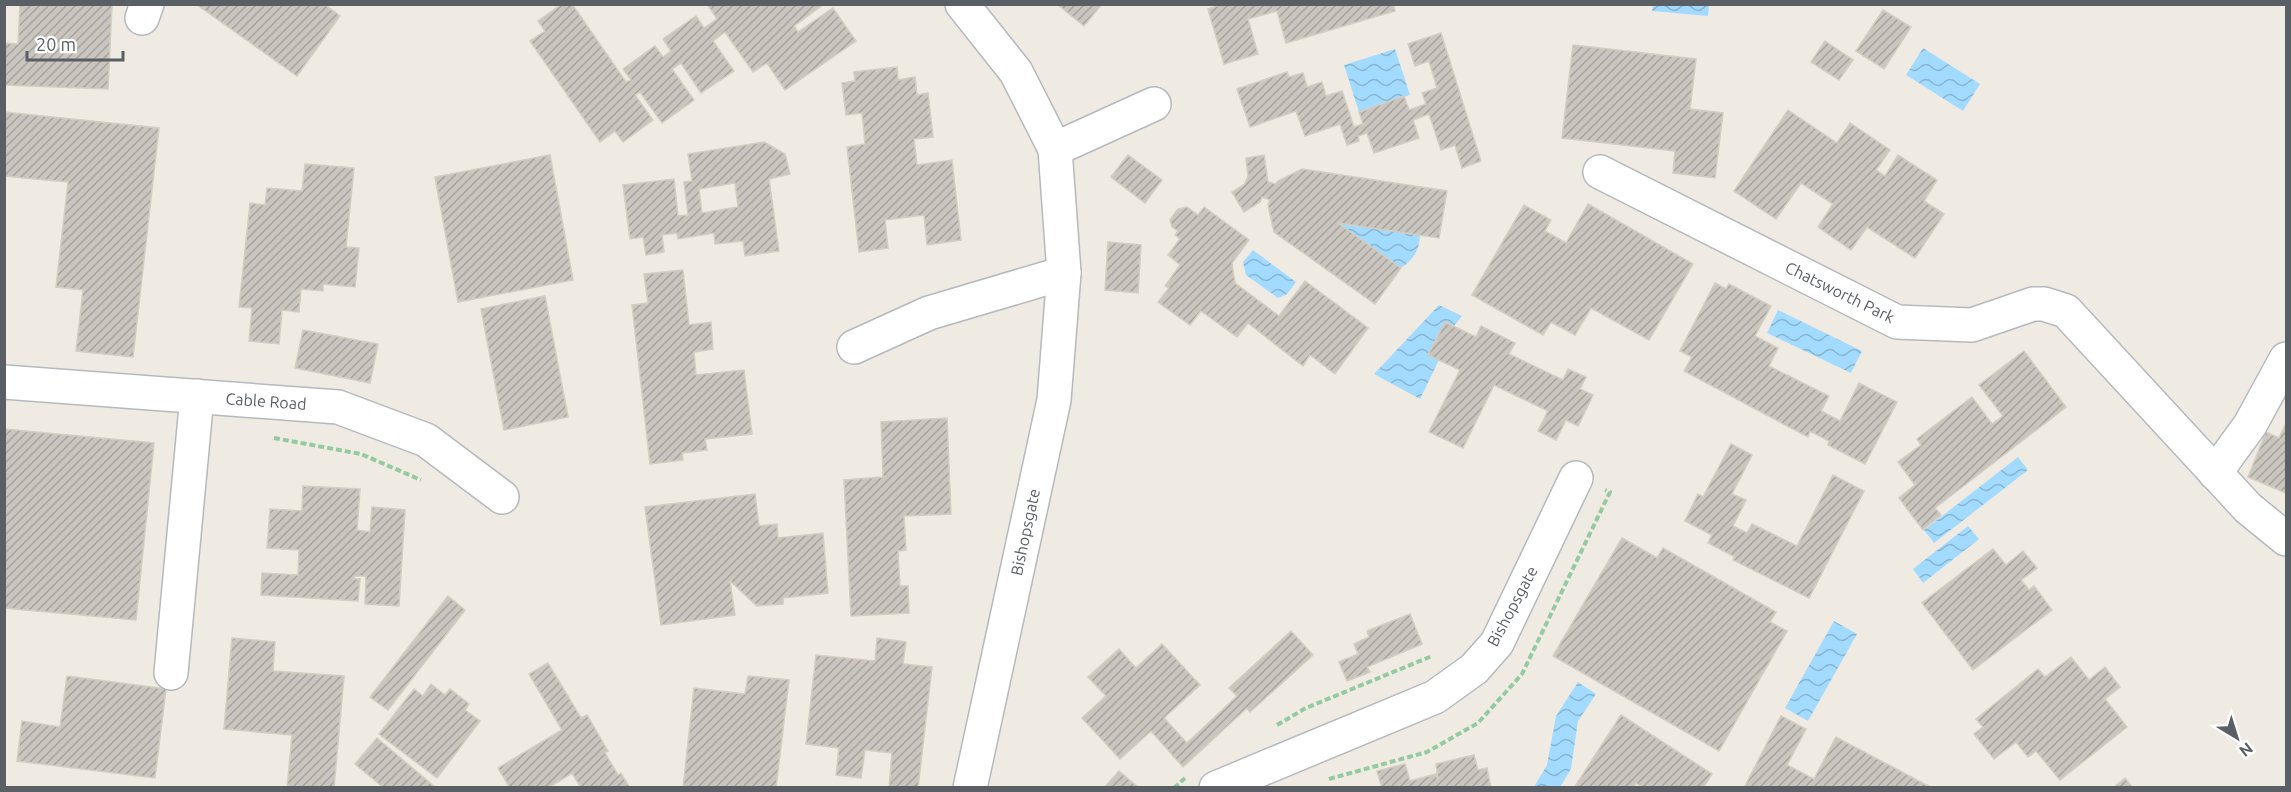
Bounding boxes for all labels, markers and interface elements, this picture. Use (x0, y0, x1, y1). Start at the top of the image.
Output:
scale bar (27, 24, 123, 62)
text: 20 m (36, 34, 76, 54)
street label: Chatsworth Park (1783, 258, 1897, 326)
street label: Cable Road (225, 389, 307, 413)
street label: Bishopsgate (1007, 487, 1043, 577)
street label: Bishopsgate (1483, 563, 1541, 649)
north arrow (2207, 708, 2267, 768)
text: N (2236, 739, 2256, 761)

